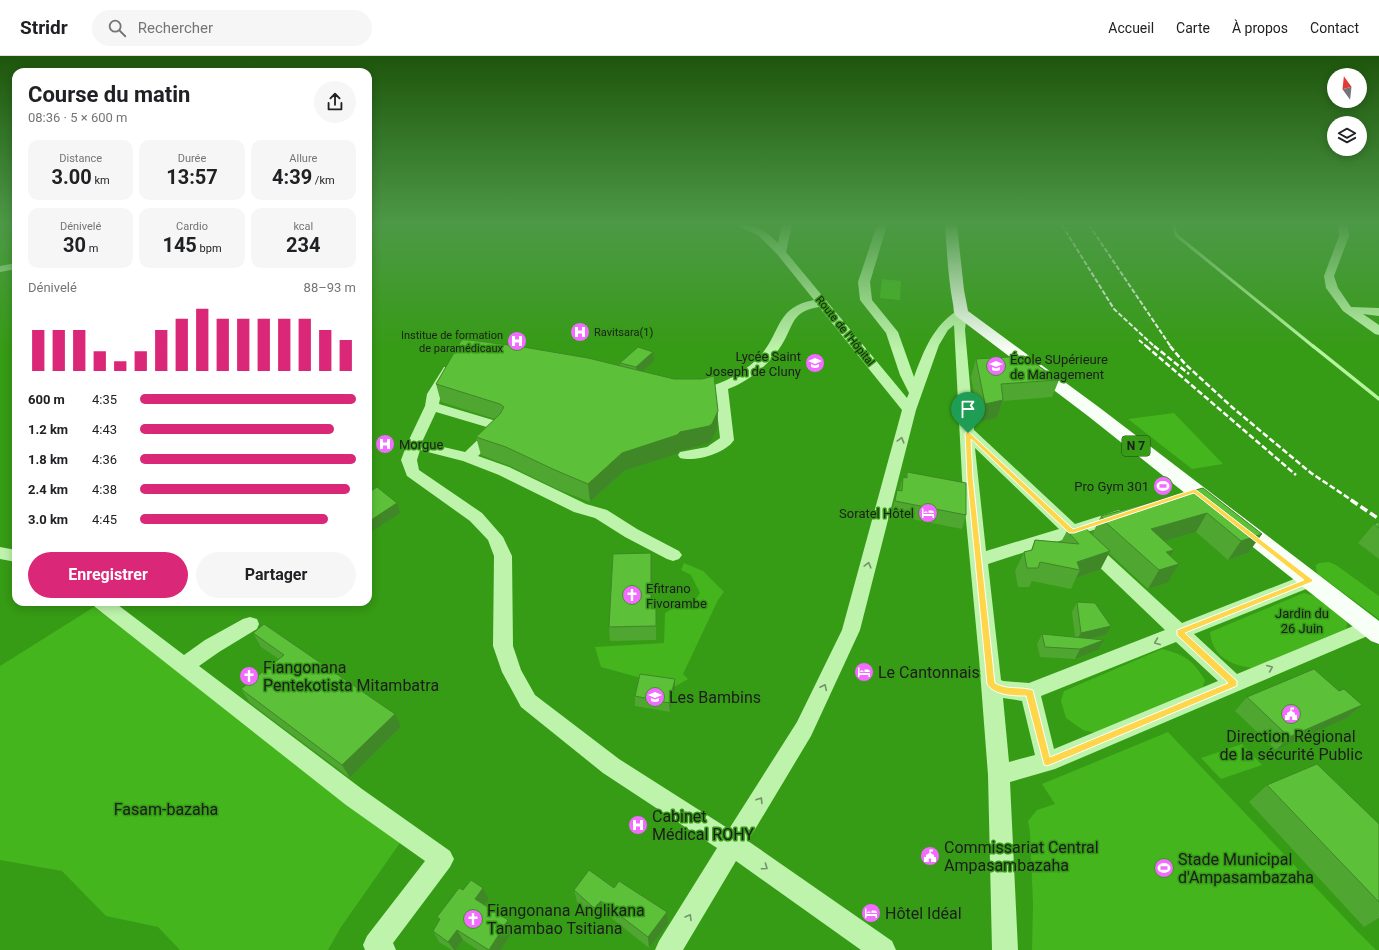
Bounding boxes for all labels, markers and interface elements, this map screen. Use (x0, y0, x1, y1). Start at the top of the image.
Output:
search box (92, 10, 372, 46)
text: Stridr (20, 16, 68, 39)
icon: search (106, 17, 128, 39)
text: Rechercher (138, 19, 213, 37)
text: Accueil (1108, 20, 1154, 36)
text: Carte (1176, 20, 1210, 36)
text: À propos (1232, 20, 1288, 36)
text: Contact (1310, 20, 1359, 36)
north arrow (1327, 68, 1367, 108)
map controls (1327, 68, 1367, 156)
button: share (314, 81, 356, 123)
text: Course du matin (28, 82, 190, 107)
text: 08:36 · 5 × 600 m (28, 110, 127, 125)
button: layers (1327, 116, 1367, 156)
text: Distance (59, 152, 102, 165)
text: Durée (178, 152, 206, 165)
text: Allure (289, 152, 317, 165)
text: 3.00 (52, 165, 92, 189)
text: 13:57 (166, 165, 218, 189)
text: 4:39 (272, 165, 312, 189)
text: km (92, 174, 110, 187)
text: /km (312, 174, 335, 187)
text: Dénivelé (60, 220, 101, 233)
text: Cardio (176, 220, 208, 233)
text: kcal (293, 220, 313, 233)
text: 30 (63, 233, 86, 257)
text: 145 (162, 233, 197, 257)
text: 234 (286, 233, 321, 257)
text: m (86, 242, 98, 255)
text: bpm (197, 242, 222, 255)
text: Dénivelé (28, 280, 77, 295)
text: 88–93 m (304, 280, 356, 295)
street label: Route de l'Hôpital (813, 294, 877, 368)
hospital icon: Ravitsara(1) (569, 321, 591, 343)
place label: Ravitsara(1) (594, 326, 653, 339)
place label: Institue de formation de paramédicaux (401, 329, 504, 355)
hospital icon: Institue de formation de paramédicaux (506, 330, 528, 352)
place label: Lycée Saint Joseph de Cluny (706, 349, 801, 379)
school or university icon: Lycée Saint Joseph de Cluny (804, 352, 826, 374)
place label: École SUpérieure de Management (1010, 352, 1108, 382)
school or university icon: École SUpérieure de Management (985, 355, 1007, 377)
text: 600 m (28, 392, 65, 407)
text: 4:35 (92, 392, 117, 407)
pin (951, 392, 985, 433)
icon: arrive (957, 398, 979, 420)
text: 1.2 km (28, 422, 68, 437)
text: 4:43 (92, 422, 117, 437)
hospital icon: Morgue (374, 433, 396, 455)
one-way arrow (896, 436, 905, 443)
road number: N 7 (1122, 436, 1150, 456)
place label: Morgue (399, 437, 444, 452)
text: 1.8 km (28, 452, 68, 467)
text: 4:36 (92, 452, 117, 467)
sports icon: Pro Gym 301 (1152, 475, 1174, 497)
place label: Pro Gym 301 (1074, 479, 1149, 494)
text: 2.4 km (28, 482, 68, 497)
text: 4:38 (92, 482, 117, 497)
hotel icon: Soratel Hôtel (917, 502, 939, 524)
place label: Soratel Hôtel (839, 506, 914, 521)
text: 3.0 km (28, 512, 68, 527)
text: 4:45 (92, 512, 117, 527)
button: Enregistrer (28, 552, 188, 598)
button: Partager (196, 552, 356, 598)
one-way arrow (863, 562, 872, 569)
place label: Efitrano Fivorambe (646, 581, 707, 611)
church icon: Efitrano Fivorambe (621, 584, 643, 606)
park label: Jardin du 26 Juin (1275, 606, 1329, 636)
one-way arrow (1153, 637, 1160, 645)
place label: Fiangonana Pentekotista Mitambatra (263, 658, 439, 695)
hotel icon: Le Cantonnais (853, 661, 875, 683)
place label: Le Cantonnais (878, 663, 980, 682)
church icon: Fiangonana Pentekotista Mitambatra (238, 665, 260, 687)
one-way arrow (1267, 665, 1274, 673)
one-way arrow (819, 684, 827, 691)
school or university icon: Les Bambins (644, 686, 666, 708)
place label: Les Bambins (669, 688, 761, 707)
public building icon: Direction Régional de la sécurité Public (1280, 703, 1302, 725)
place label: Direction Régional de la sécurité Public (1219, 727, 1363, 764)
one-way arrow (756, 797, 763, 804)
park label: Fasam-bazaha (114, 800, 218, 819)
place label: Cabinet Médical ROHY (652, 807, 754, 844)
hospital icon: Cabinet Médical ROHY (627, 814, 649, 836)
place label: Commissariat Central Ampasambazaha (944, 838, 1099, 875)
public building icon: Commissariat Central Ampasambazaha (919, 845, 941, 867)
place label: Stade Municipal d'Ampasambazaha (1178, 850, 1314, 887)
sports icon: Stade Municipal d'Ampasambazaha (1153, 857, 1175, 879)
one-way arrow (760, 862, 767, 869)
place label: Fiangonana Anglikana Tanambao Tsitiana (487, 901, 645, 938)
hotel icon: Hôtel Idéal (860, 902, 882, 924)
place label: Hôtel Idéal (885, 904, 962, 923)
church icon: Fiangonana Anglikana Tanambao Tsitiana (462, 908, 484, 930)
one-way arrow (684, 914, 691, 921)

